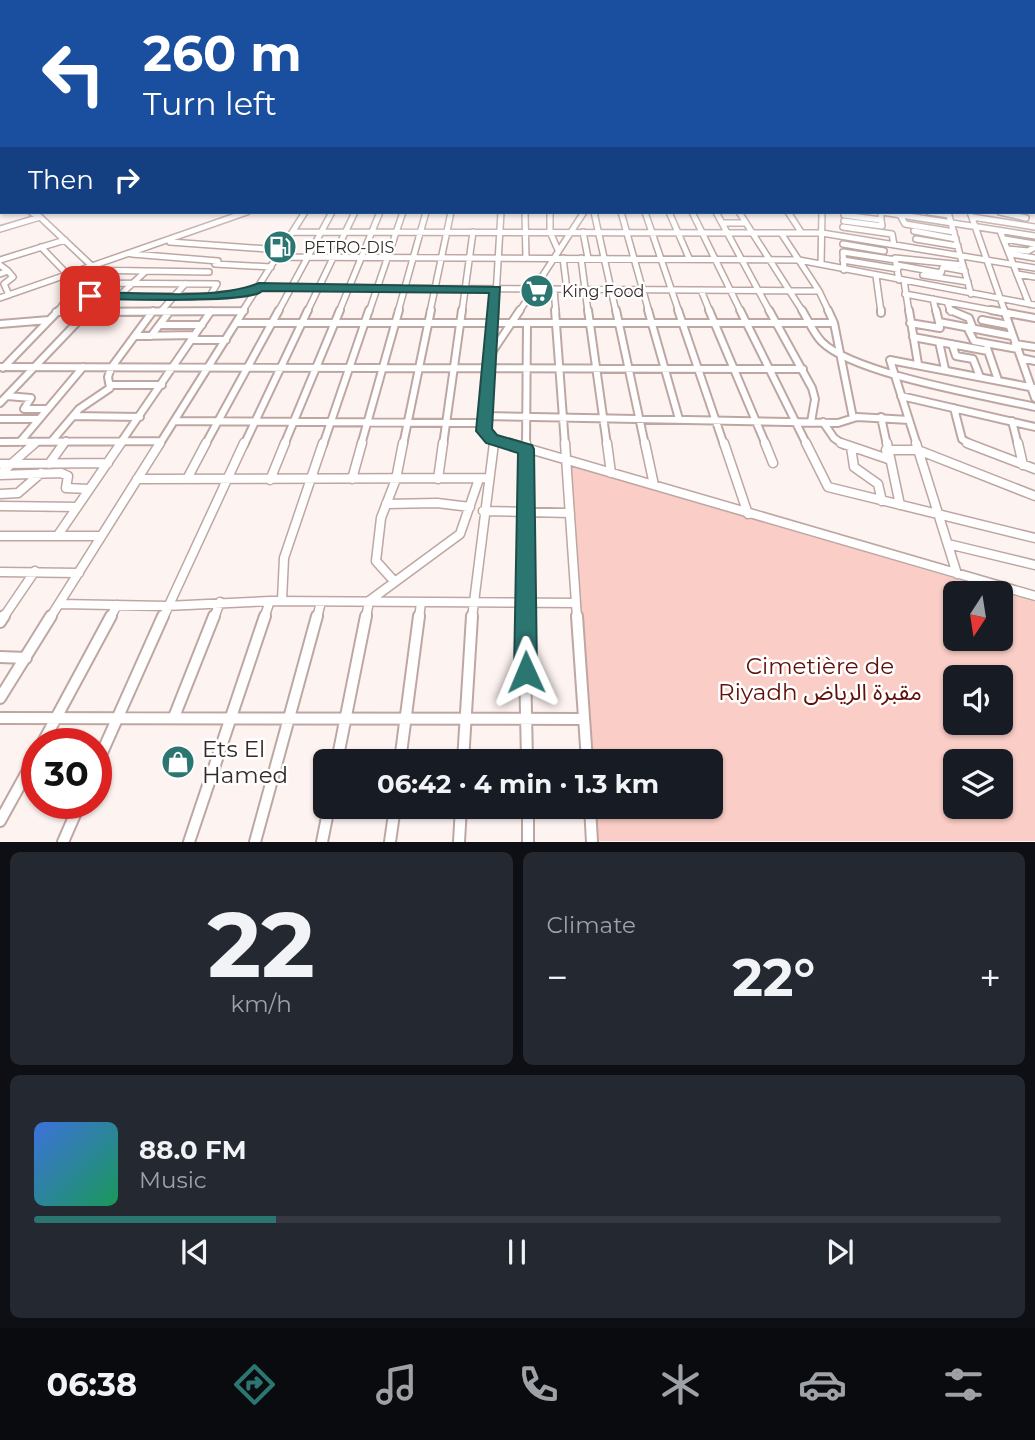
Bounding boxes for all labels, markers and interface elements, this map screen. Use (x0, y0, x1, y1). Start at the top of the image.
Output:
text: 260 m (143, 24, 302, 83)
icon: left (28, 28, 119, 119)
text: Turn left (143, 84, 277, 123)
icon: right (108, 161, 146, 199)
text: Then (28, 164, 94, 196)
fuel station icon: PETRO-DIS (261, 228, 299, 266)
place label: PETRO-DIS (304, 238, 394, 257)
pin (60, 266, 120, 326)
supermarket icon: King Food (518, 272, 556, 310)
icon: arrive (71, 277, 109, 315)
place label: King Food (562, 282, 644, 301)
north arrow (943, 581, 1013, 651)
map controls (943, 581, 1013, 819)
position arrow (489, 635, 563, 709)
park label: Cimetière de Riyadh مقبرة الرياض (718, 652, 922, 706)
button: sound (943, 665, 1013, 735)
speed limit sign: 30 (21, 728, 112, 819)
place label: Ets El Hamed (202, 735, 288, 789)
shop icon: Ets El Hamed (159, 743, 197, 781)
button: layers (943, 749, 1013, 819)
text: 06:42 · 4 min · 1.3 km (377, 768, 659, 800)
text: 22 (208, 889, 315, 1000)
text: Climate (547, 911, 636, 939)
text: 22° (732, 946, 815, 1009)
text: − (547, 954, 568, 1001)
text: + (979, 954, 1001, 1001)
text: km/h (231, 990, 292, 1018)
text: 88.0 FM (139, 1134, 247, 1166)
text: Music (139, 1166, 207, 1194)
icon: previous (176, 1233, 214, 1271)
icon: pause (498, 1233, 536, 1271)
icon: next (821, 1233, 859, 1271)
icon: directions (230, 1360, 279, 1409)
icon: music (372, 1360, 421, 1409)
icon: phone (514, 1360, 563, 1409)
icon: climate (656, 1360, 705, 1409)
icon: car (798, 1360, 847, 1409)
icon: filters (939, 1360, 988, 1409)
text: 06:38 (46, 1365, 137, 1404)

